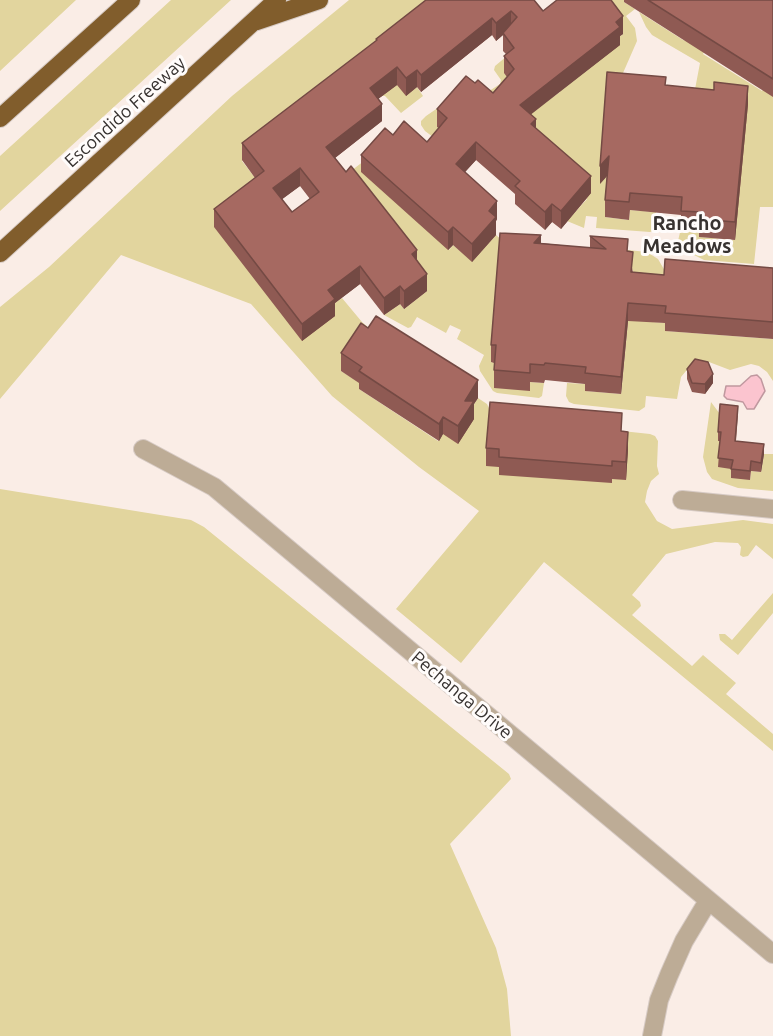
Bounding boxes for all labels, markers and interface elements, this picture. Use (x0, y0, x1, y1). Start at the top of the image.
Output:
street label: Escondido Freeway (60, 52, 190, 172)
district label: Rancho Meadows (642, 211, 732, 258)
street label: Pechanga Drive (407, 647, 517, 743)

